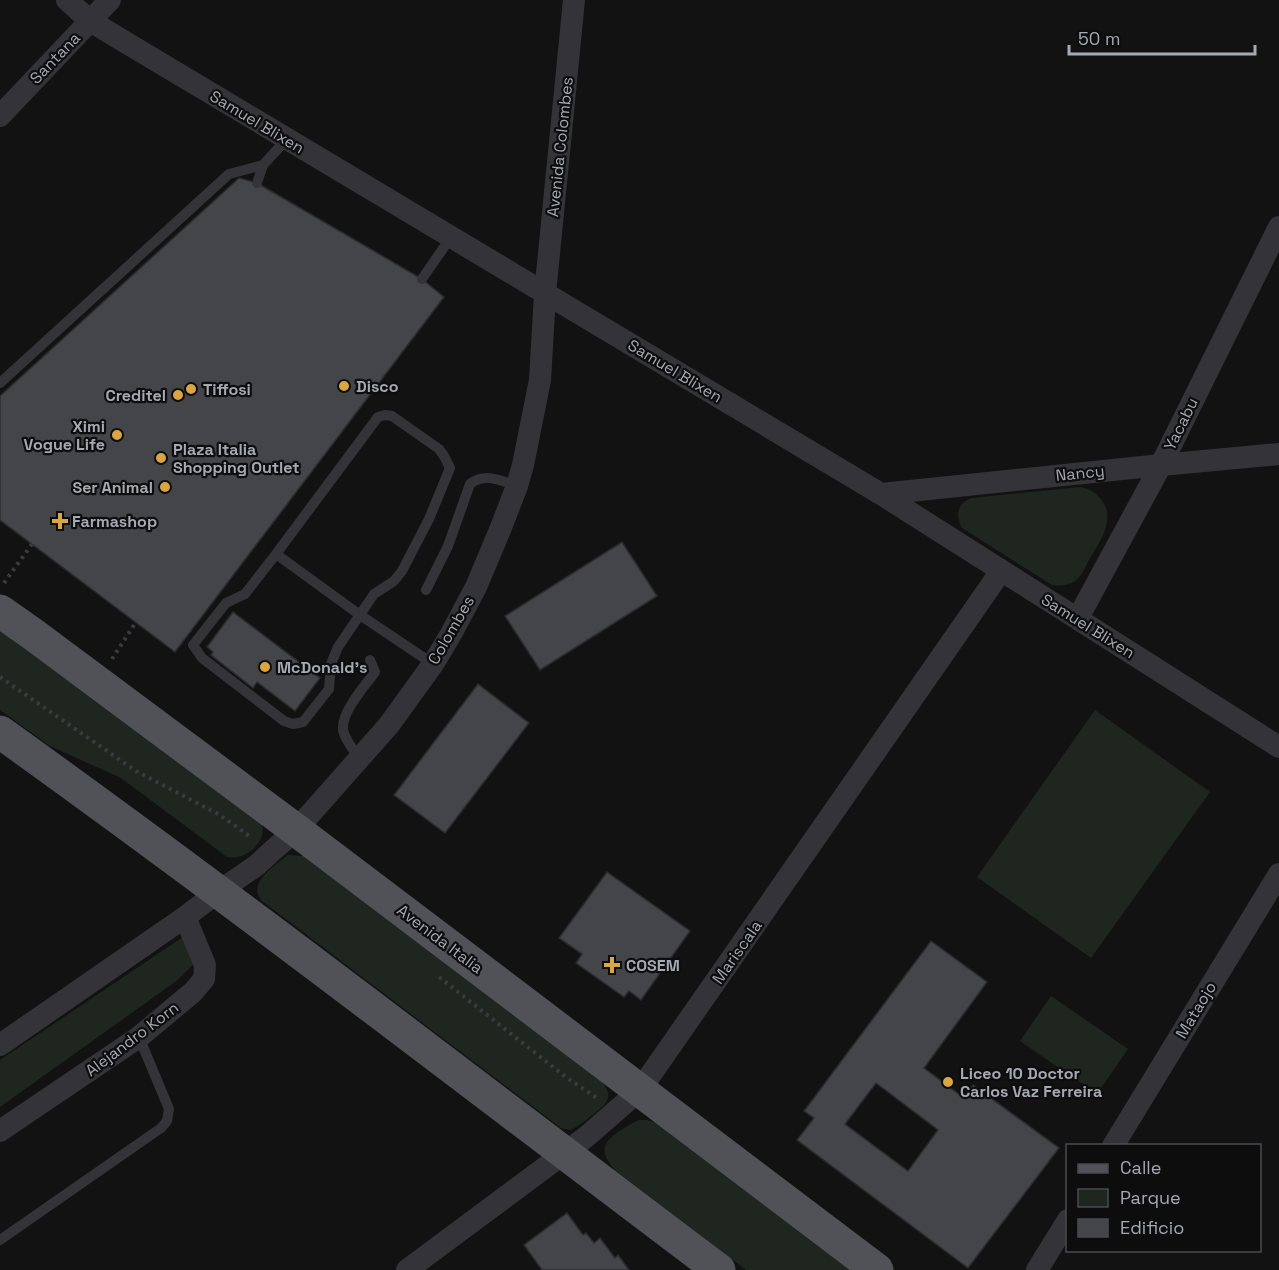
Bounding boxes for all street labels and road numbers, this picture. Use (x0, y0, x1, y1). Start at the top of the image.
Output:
street label: Santana (25, 28, 85, 88)
street label: Avenida Colombes (542, 76, 578, 218)
street label: Samuel Blixen (206, 86, 308, 158)
street label: Samuel Blixen (624, 335, 726, 407)
street label: Yacabu (1159, 394, 1203, 454)
street label: Nancy (1055, 460, 1105, 486)
street label: Samuel Blixen (1037, 589, 1139, 663)
street label: Colombes (423, 592, 479, 668)
street label: Avenida Italia (393, 900, 487, 978)
street label: Mariscala (707, 916, 767, 988)
street label: Mataojo (1171, 978, 1221, 1042)
street label: Alejandro Korn (81, 997, 183, 1081)

